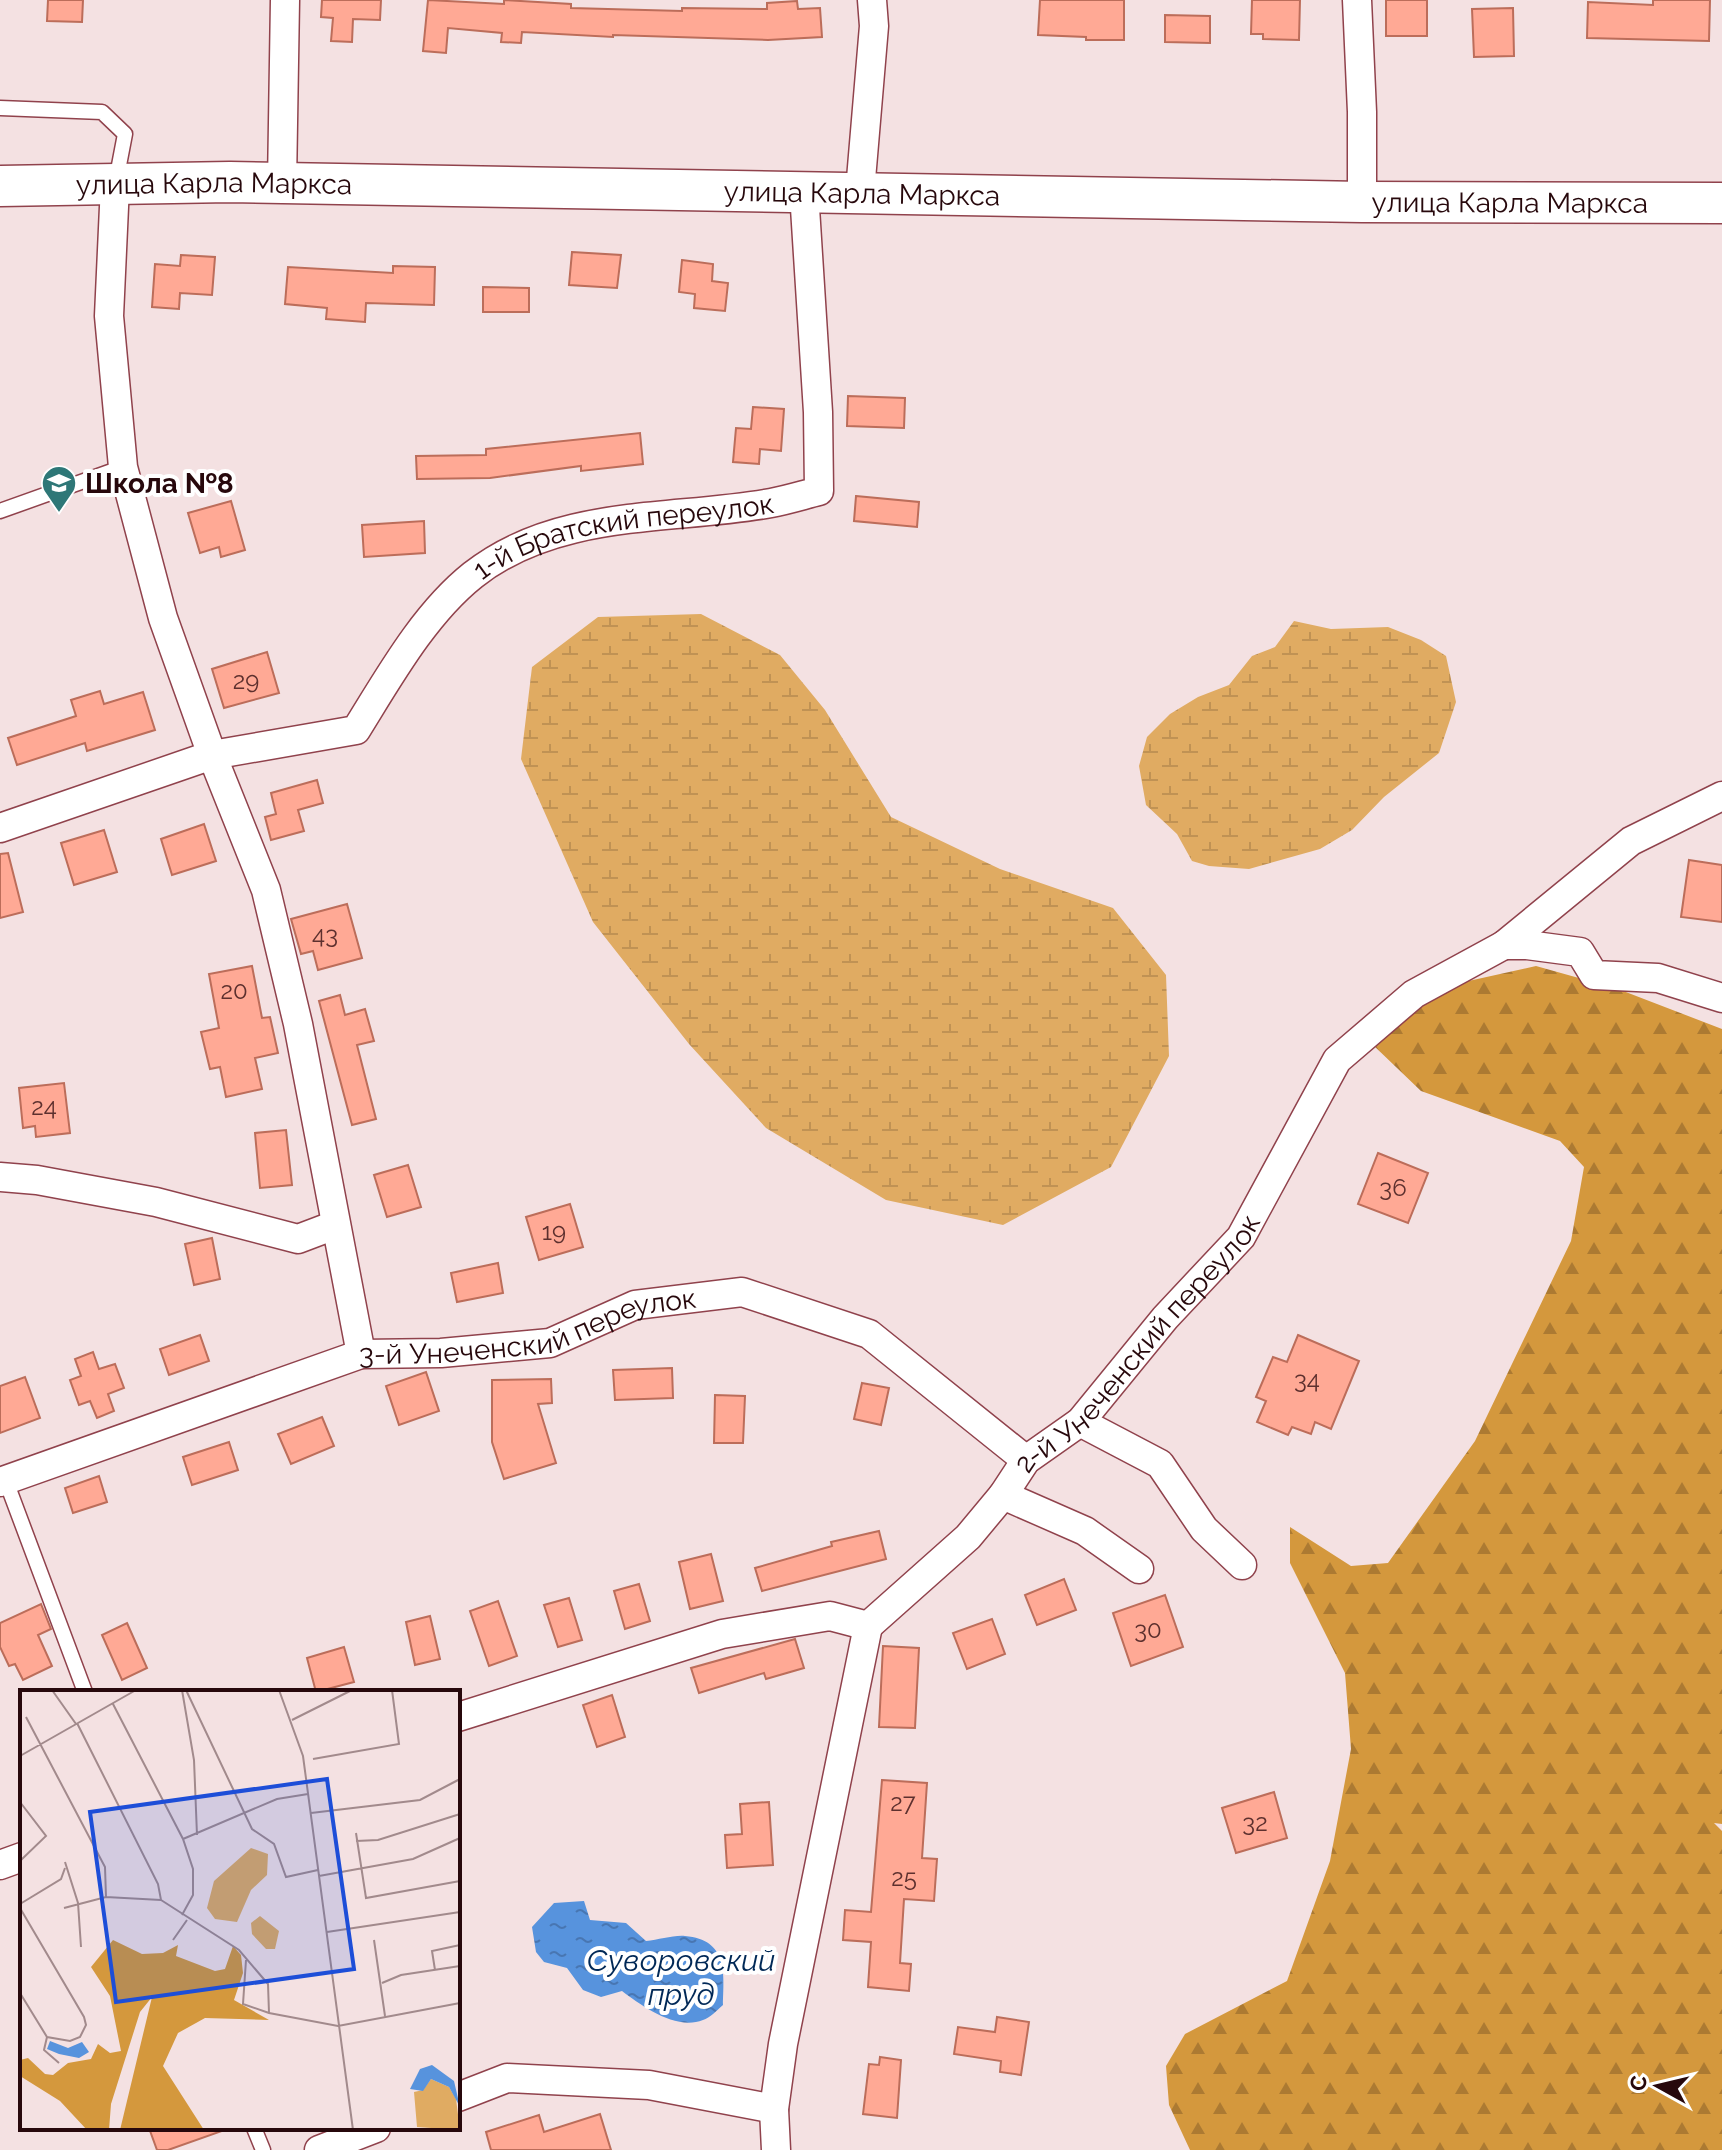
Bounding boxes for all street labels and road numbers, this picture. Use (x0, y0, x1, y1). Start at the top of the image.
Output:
street label: улица Карла Маркса (75, 166, 352, 202)
street label: улица Карла Маркса (723, 175, 1000, 213)
street label: улица Карла Маркса (1372, 186, 1648, 220)
street label: 1-й Братский переулок (467, 487, 776, 586)
street label: 2-й Унеченский переулок (1007, 1209, 1267, 1478)
street label: 3-й Унеченский переулок (359, 1282, 698, 1371)

